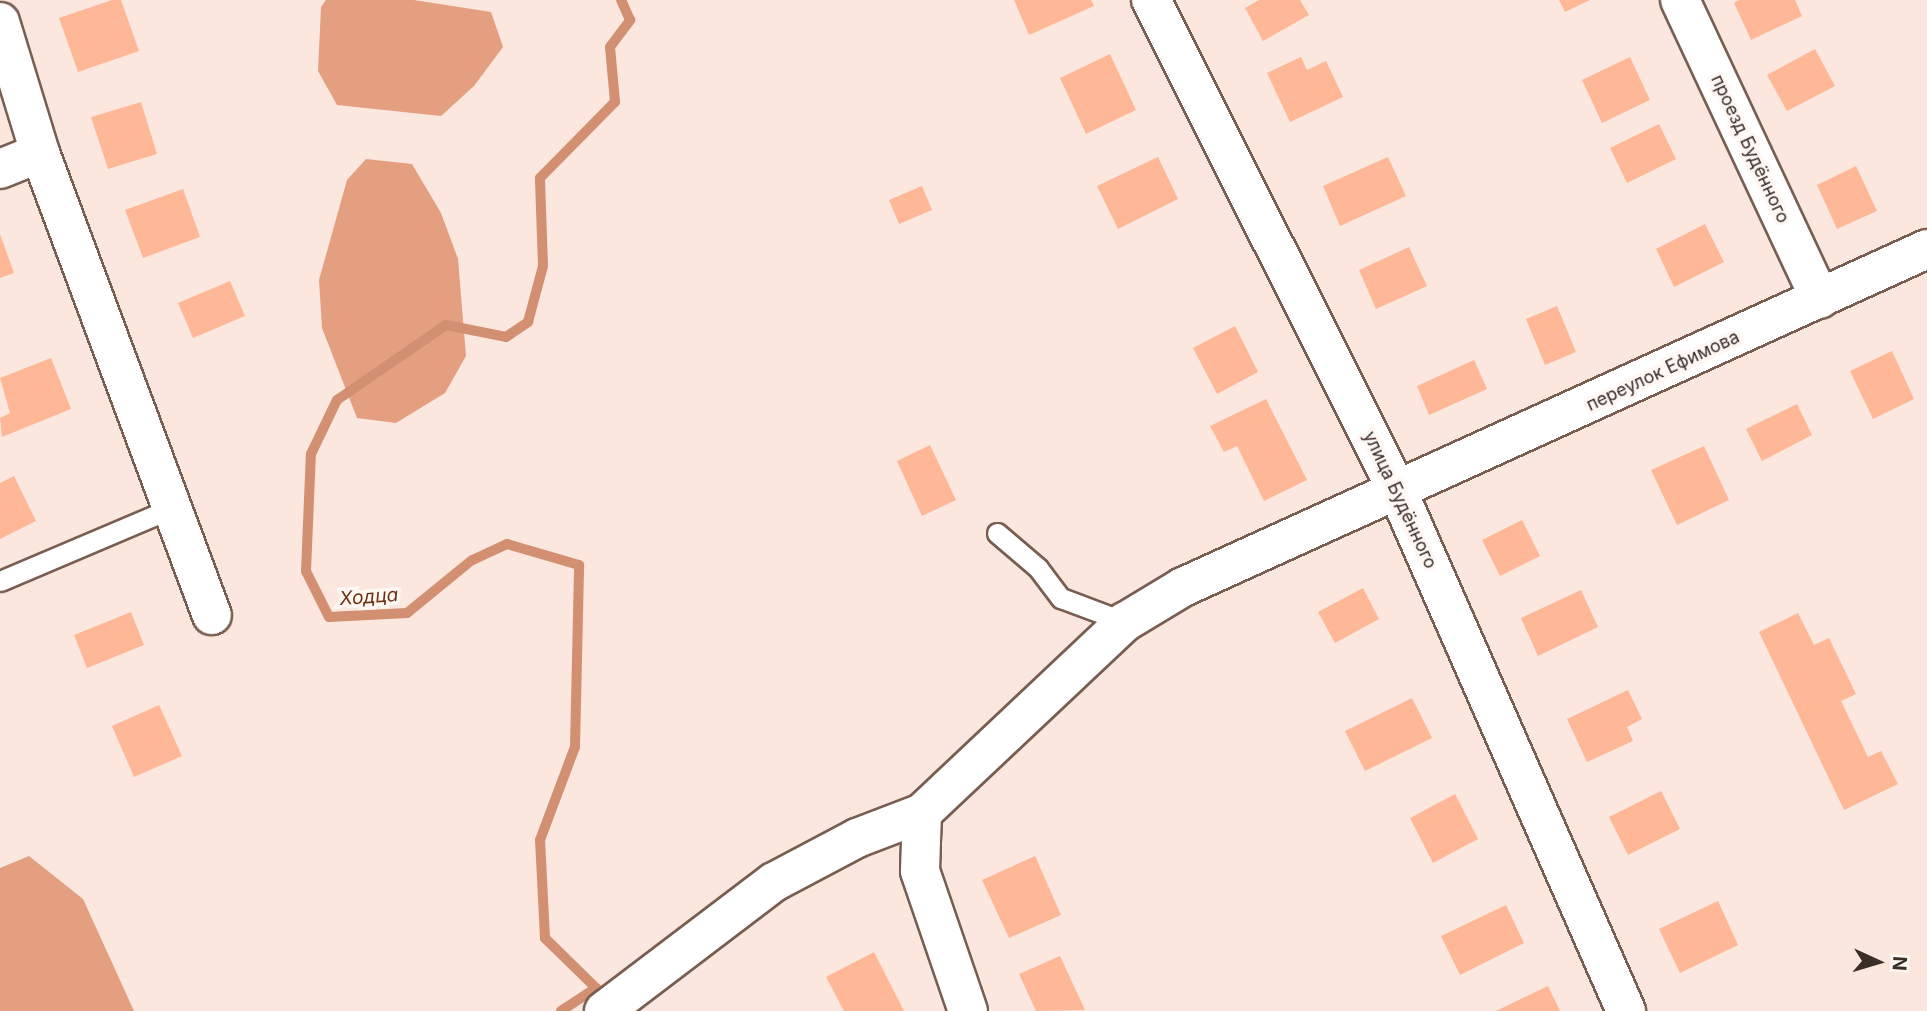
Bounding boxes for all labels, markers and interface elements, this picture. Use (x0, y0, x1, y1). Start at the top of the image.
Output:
street label: проезд Будённого (1706, 71, 1794, 227)
street label: переулок Ефимова (1583, 326, 1743, 416)
street label: улица Будённого (1359, 428, 1441, 572)
water label: Ходца (339, 584, 399, 610)
north arrow (1843, 927, 1913, 997)
text: N (1887, 955, 1911, 972)

